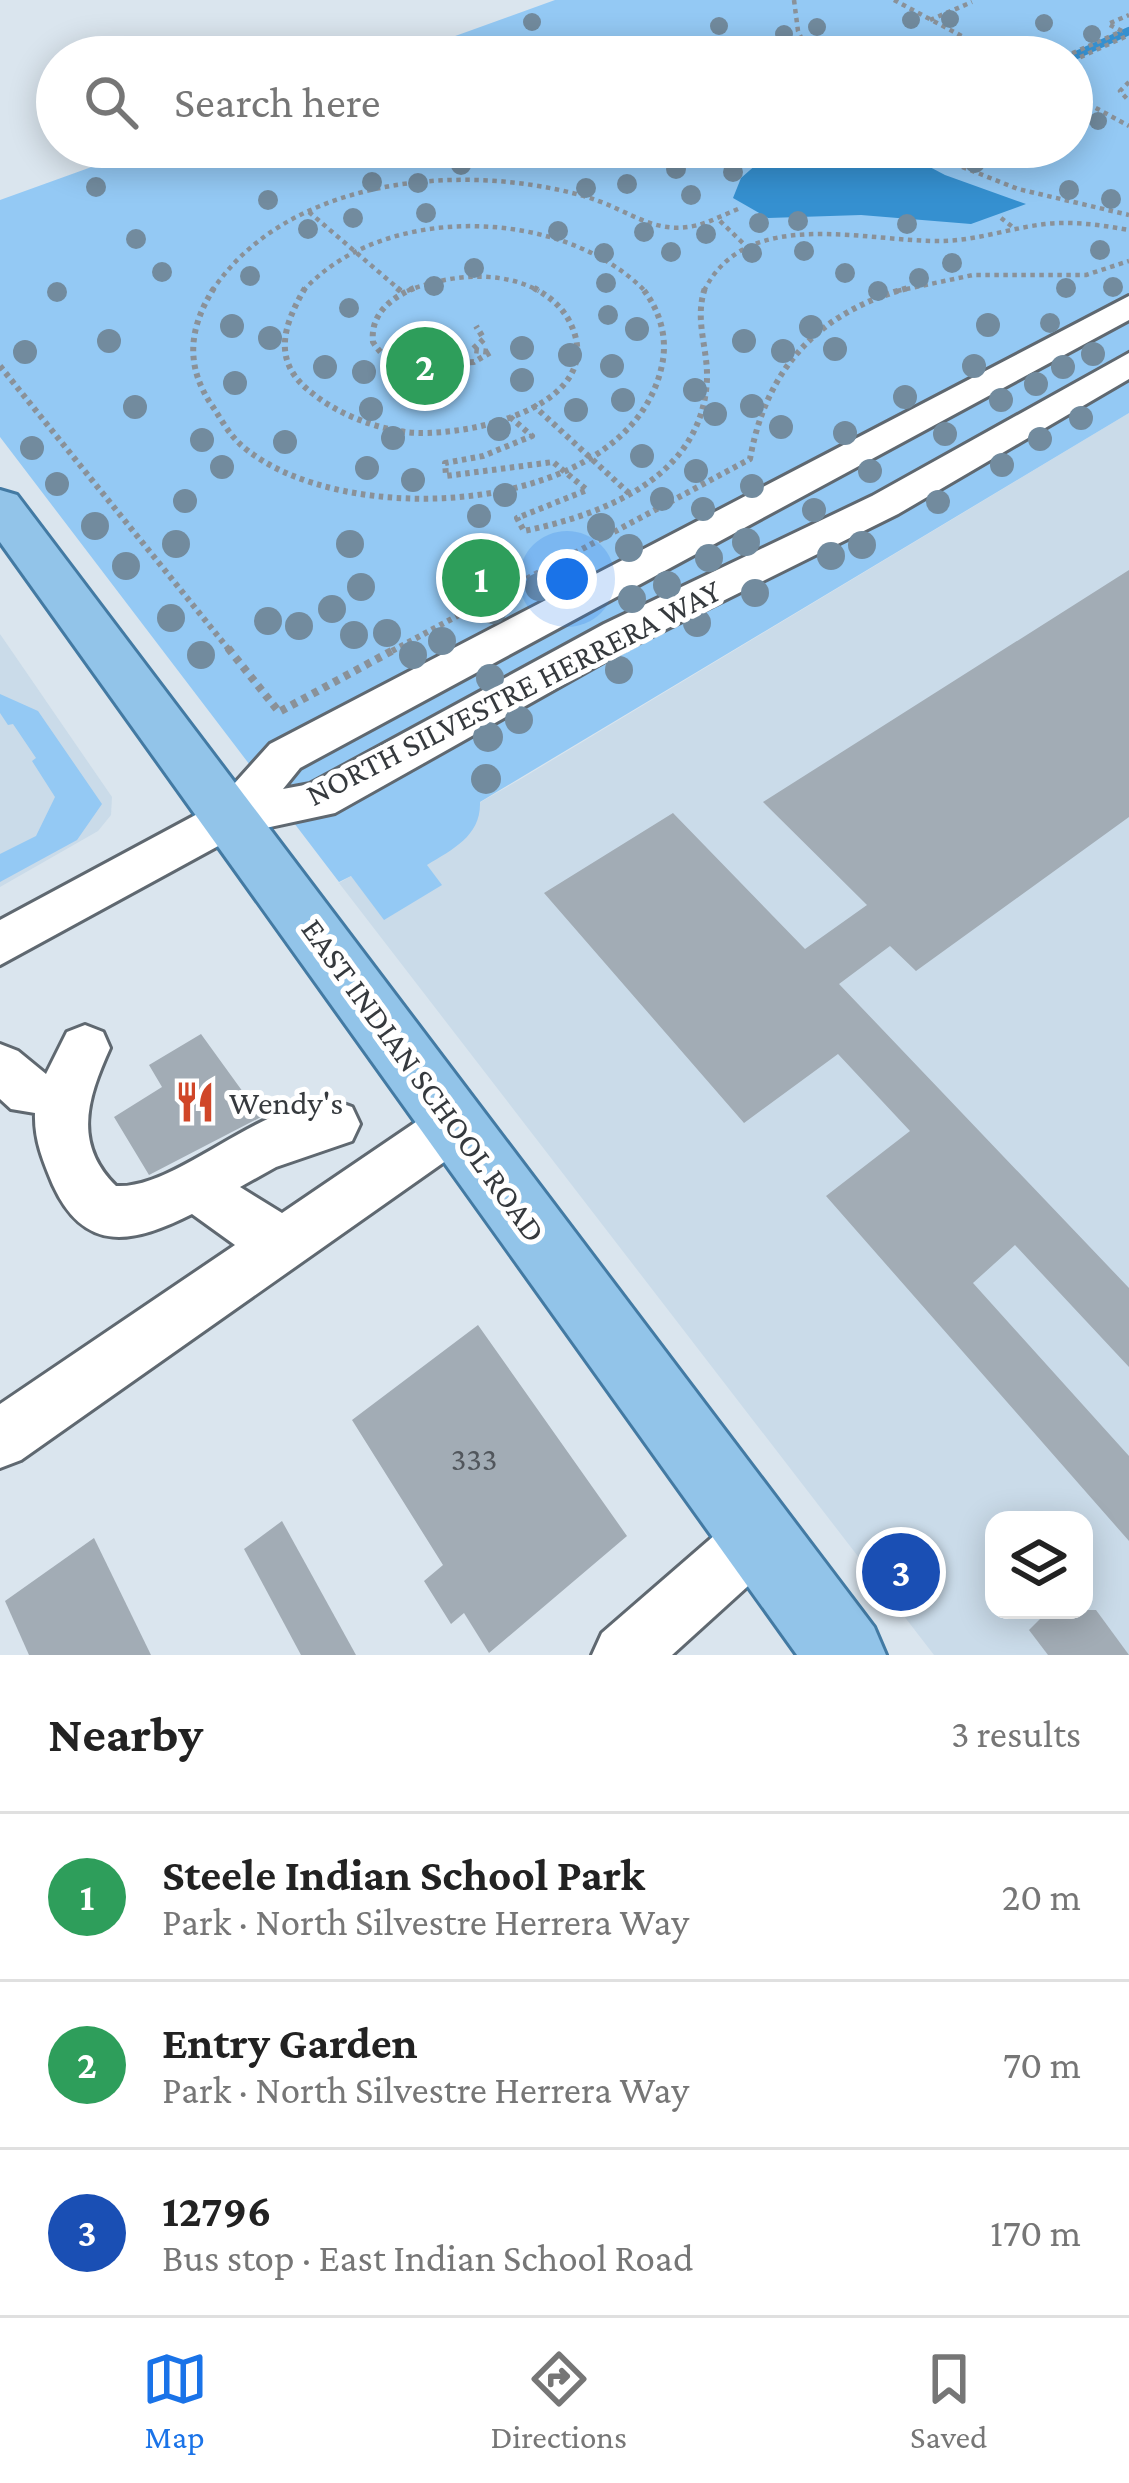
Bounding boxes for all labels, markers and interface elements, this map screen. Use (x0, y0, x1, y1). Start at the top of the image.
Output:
search box (36, 36, 1093, 168)
icon: search (78, 69, 144, 135)
text: Search here (174, 77, 381, 127)
pin: 2 (386, 321, 464, 411)
pin: 1 (442, 533, 520, 623)
your location (537, 549, 597, 609)
street label: NORTH SILVESTRE HERRERA WAY (300, 571, 727, 813)
street label: EAST INDIAN SCHOOL ROAD (294, 911, 554, 1249)
restaurant icon: Wendy's (172, 1079, 218, 1125)
place label: Wendy's (229, 1084, 343, 1121)
house number: 333 (451, 1440, 497, 1477)
map controls (985, 1511, 1093, 1619)
button: layers (985, 1511, 1093, 1619)
pin: 3 (862, 1527, 940, 1617)
text: Nearby (48, 1705, 203, 1762)
text: 3 results (951, 1712, 1081, 1755)
text: Steele Indian School Park (162, 1850, 645, 1900)
text: 1 (80, 1875, 94, 1918)
text: 20 m (1002, 1875, 1081, 1918)
text: Park · North Silvestre Herrera Way (162, 1900, 689, 1943)
text: Entry Garden (162, 2018, 418, 2068)
text: 2 (77, 2043, 97, 2086)
text: 70 m (1003, 2043, 1081, 2086)
text: Park · North Silvestre Herrera Way (162, 2068, 689, 2111)
text: 12796 (162, 2186, 272, 2236)
text: 3 (77, 2211, 97, 2254)
text: 170 m (990, 2211, 1081, 2254)
text: Bus stop · East Indian School Road (162, 2236, 693, 2279)
tab: Map (142, 2346, 208, 2455)
tab: Directions (491, 2346, 627, 2455)
tab: Saved (910, 2346, 987, 2455)

